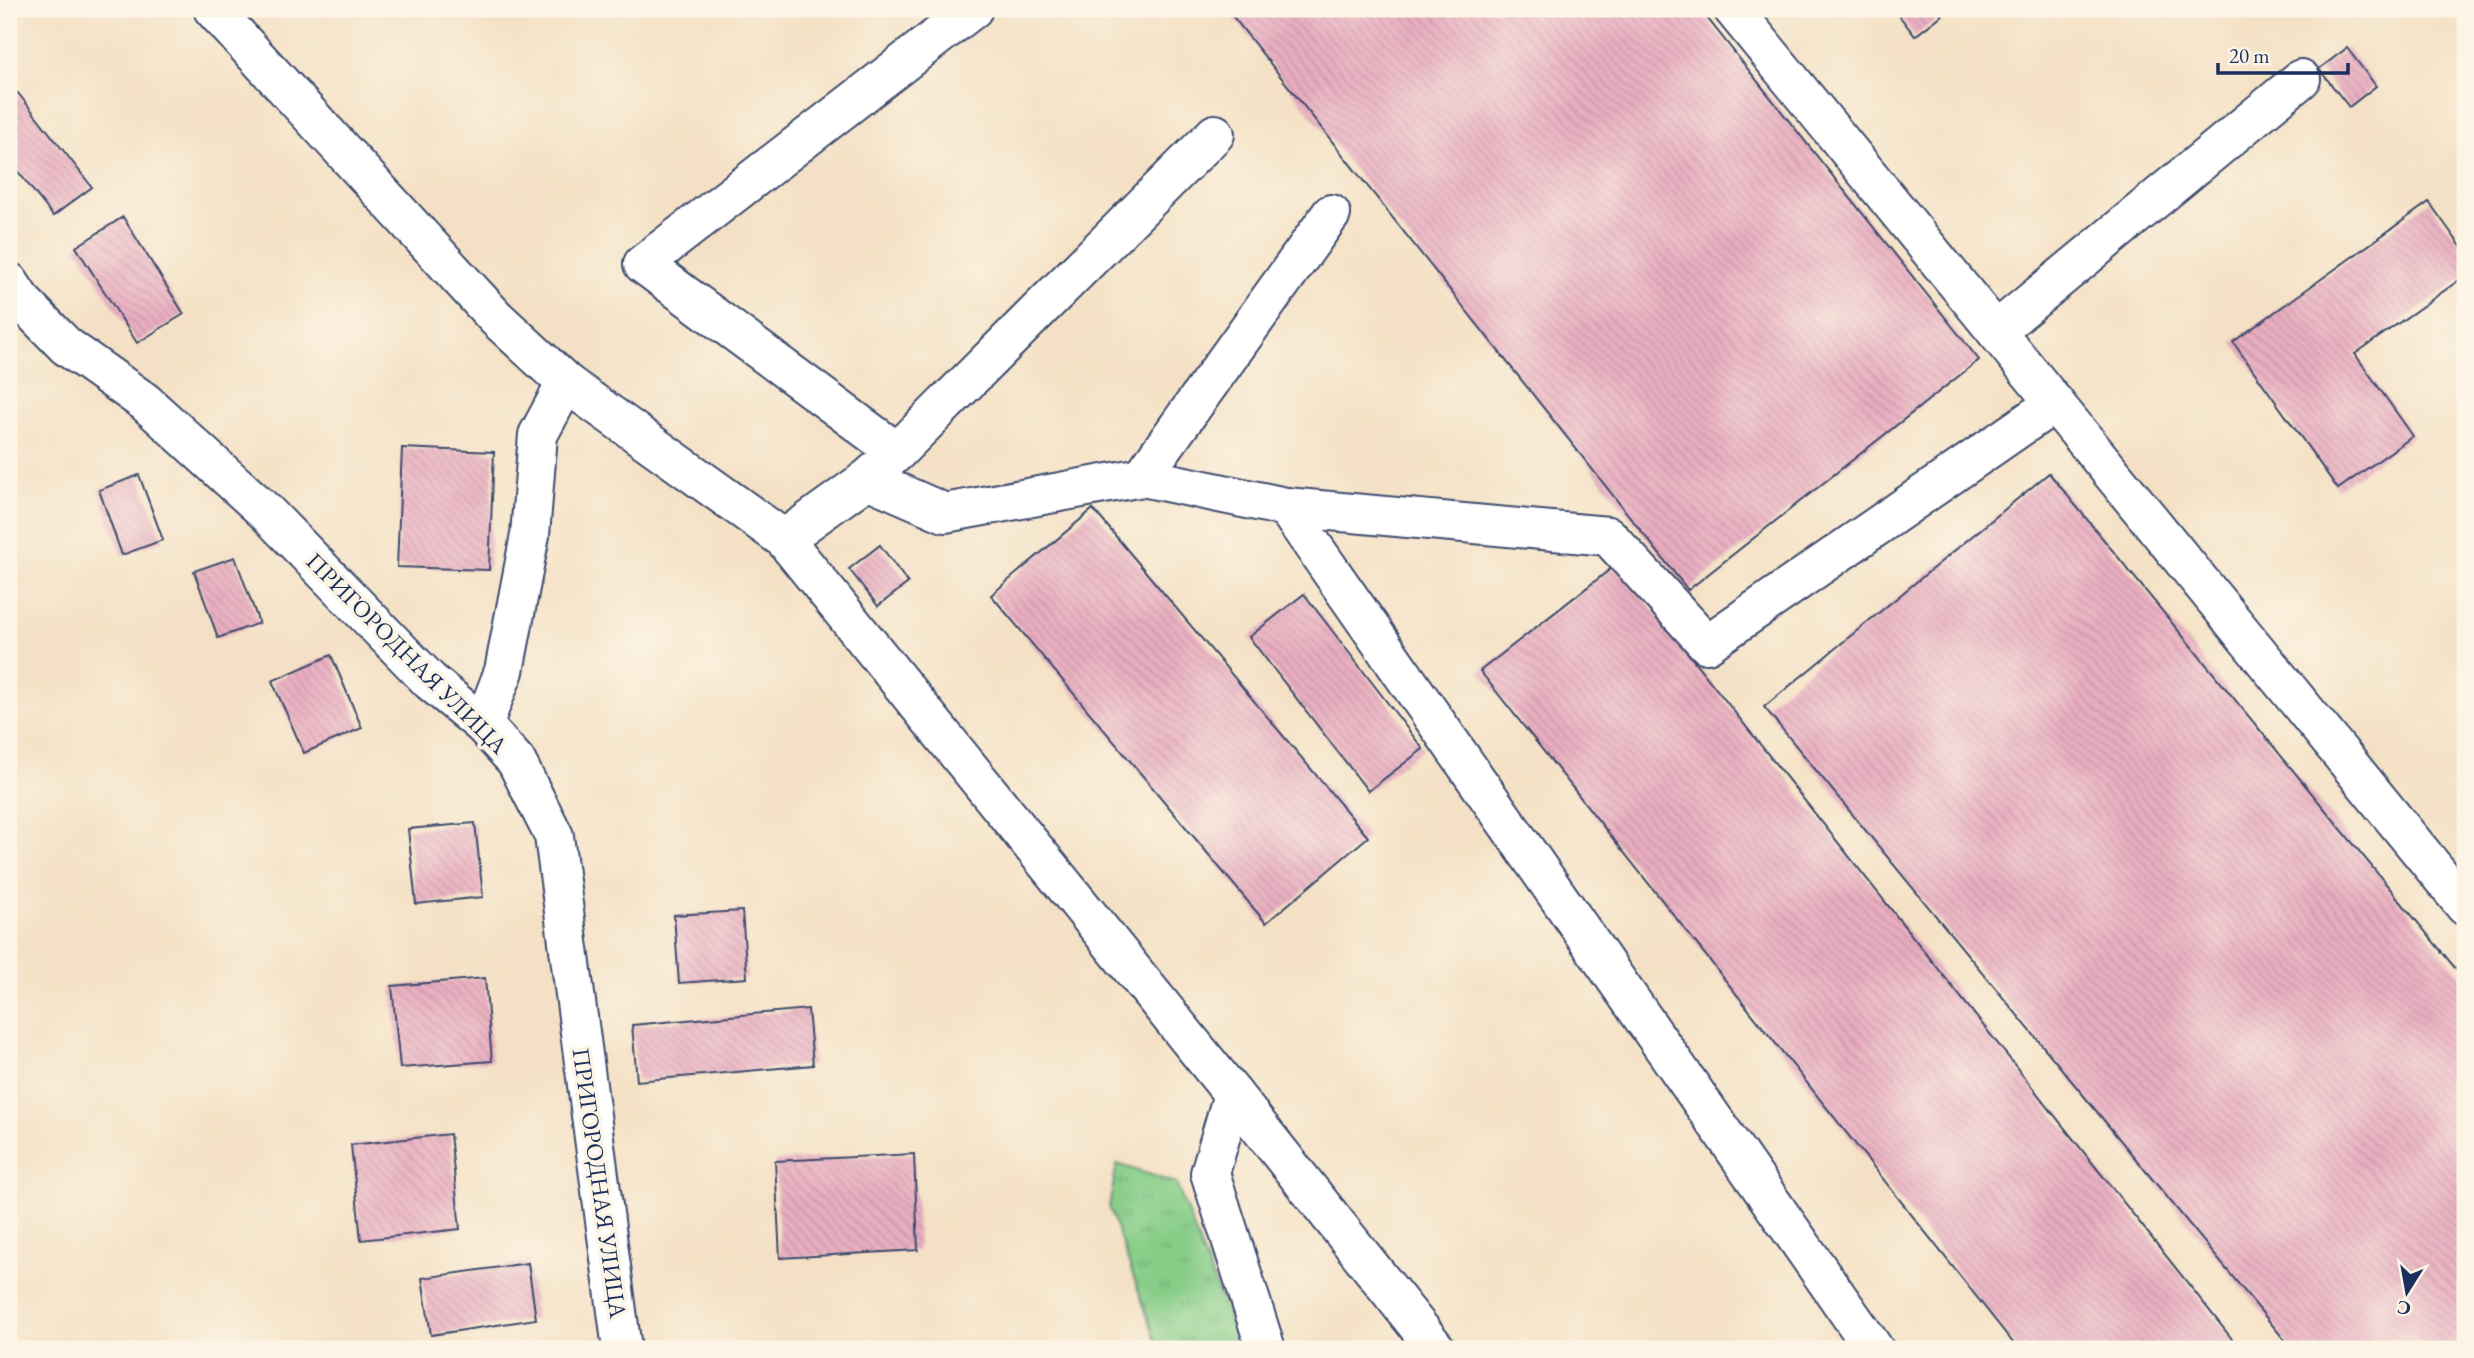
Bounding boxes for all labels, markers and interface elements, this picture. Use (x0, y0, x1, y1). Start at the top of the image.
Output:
scale bar (2218, 32, 2348, 76)
text: 20 m (2229, 42, 2270, 69)
street label: ПРИГОРОДНАЯ УЛИЦА (300, 546, 515, 761)
street label: ПРИГОРОДНАЯ УЛИЦА (566, 1046, 634, 1321)
north arrow (2372, 1256, 2442, 1326)
text: С (2395, 1295, 2413, 1322)

